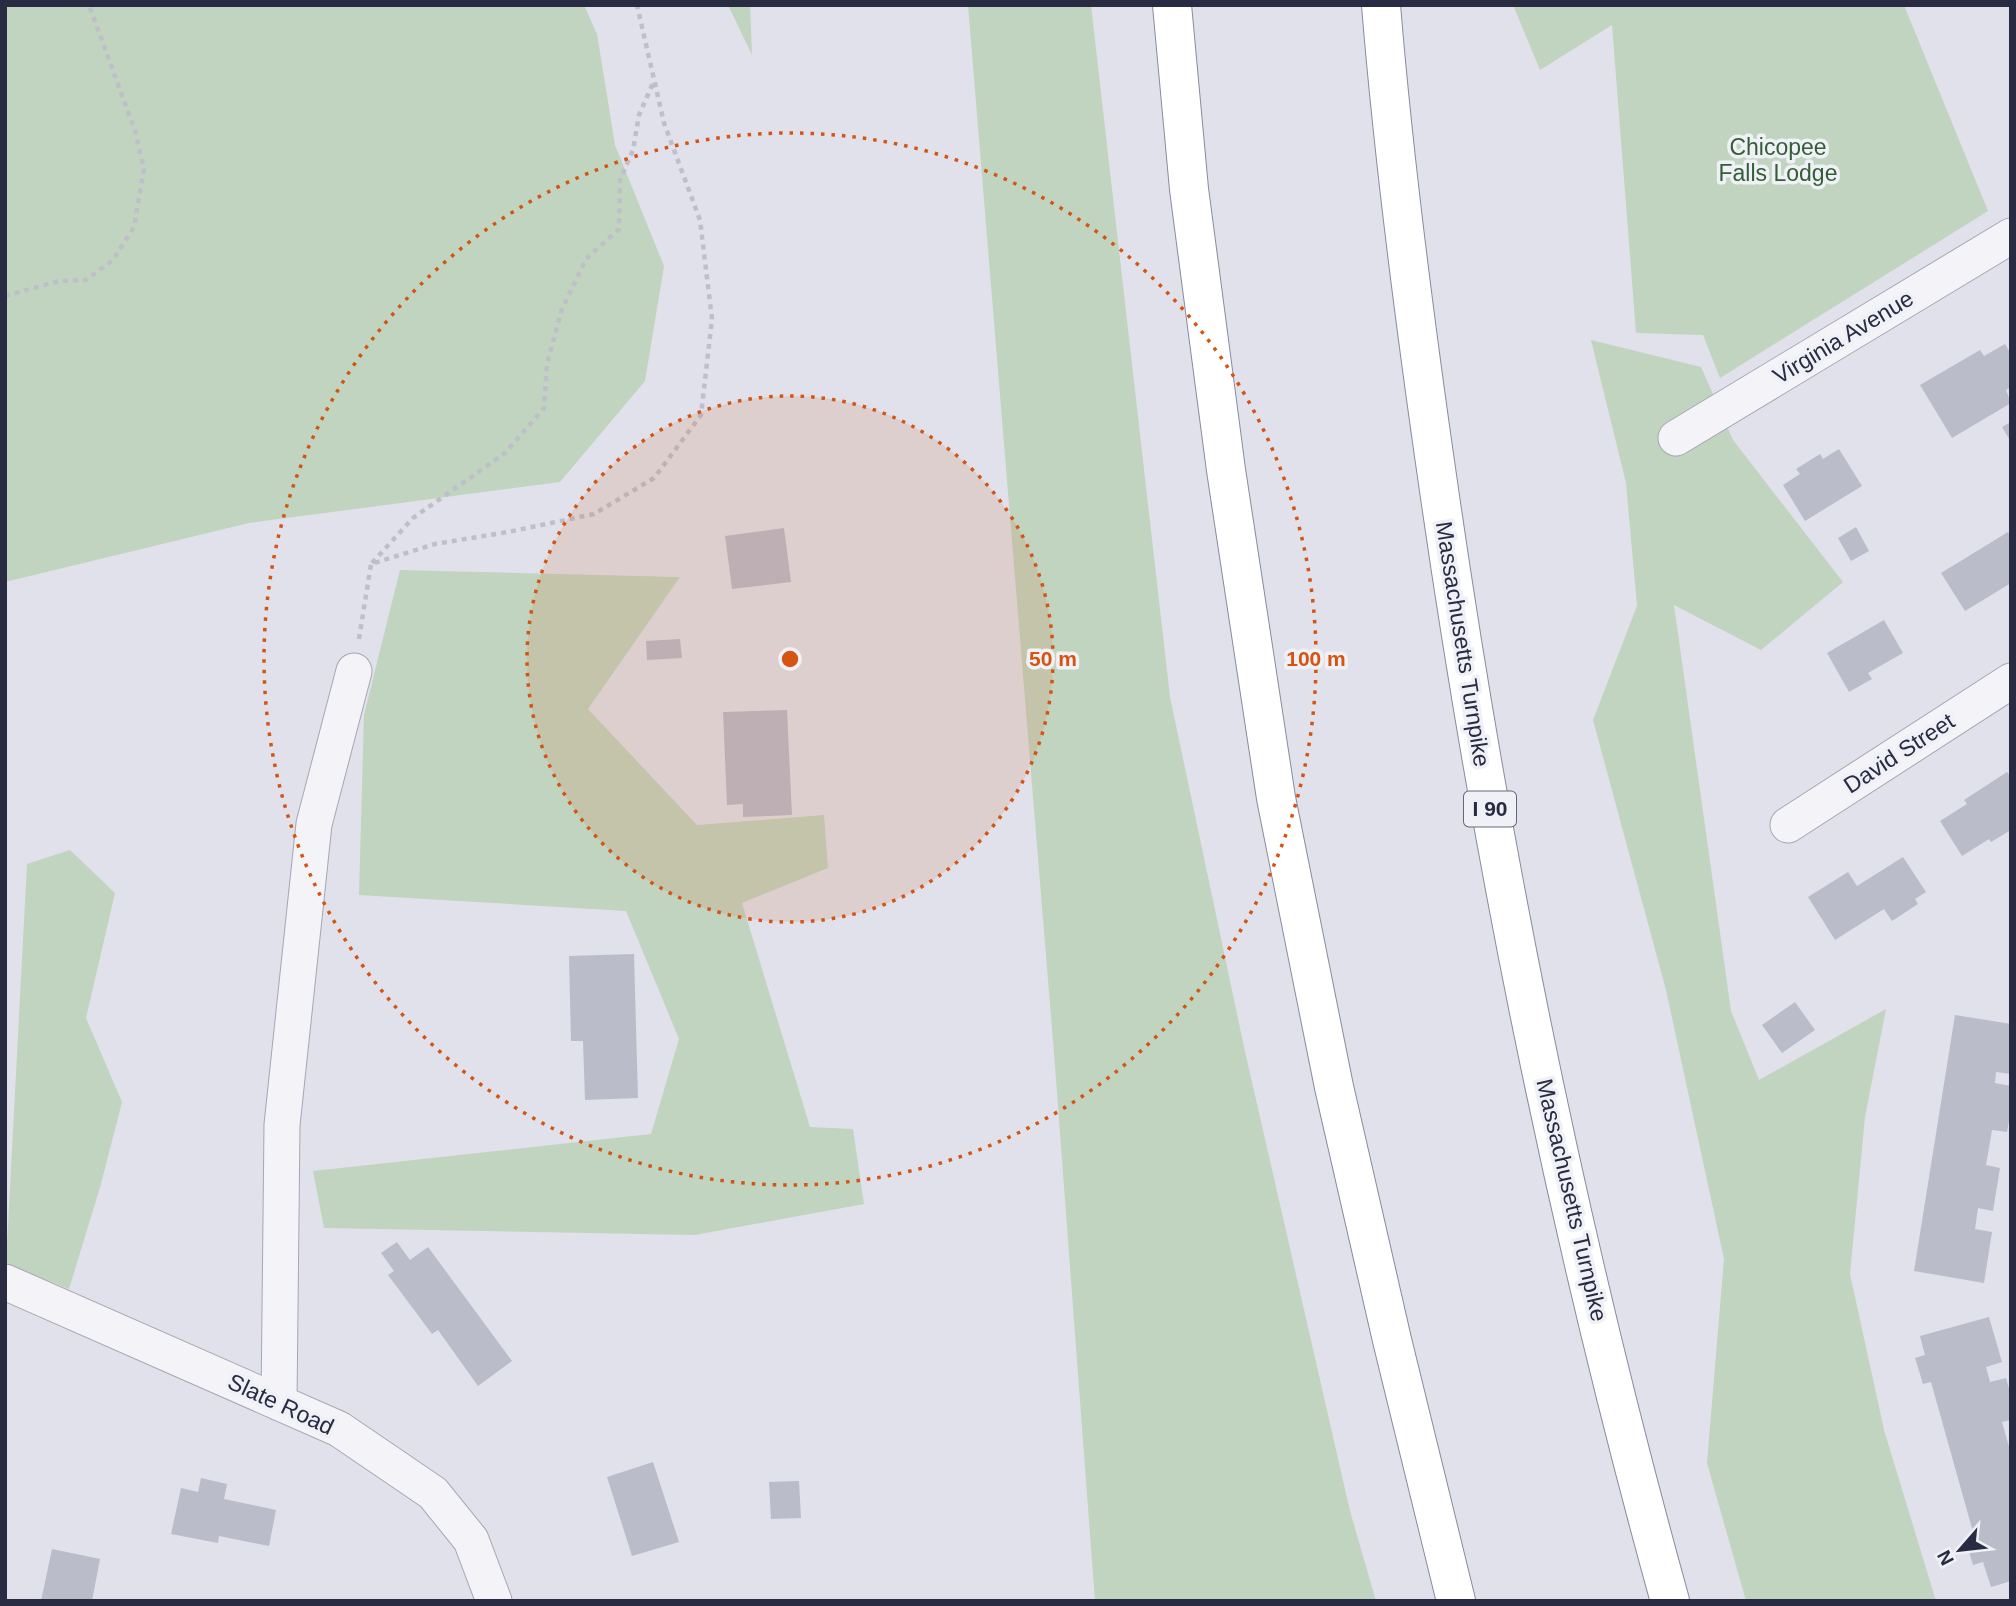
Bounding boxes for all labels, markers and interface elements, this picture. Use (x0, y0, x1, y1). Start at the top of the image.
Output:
park label: Chicopee Falls Lodge (1719, 134, 1837, 186)
street label: Virginia Avenue (1768, 285, 1918, 389)
street label: Massachusetts Turnpike (1431, 519, 1495, 769)
centre of rings (778, 647, 802, 671)
text: 50 m (1029, 647, 1077, 670)
text: 100 m (1286, 647, 1346, 670)
street label: David Street (1839, 707, 1960, 798)
road number: I 90 (1464, 792, 1516, 826)
street label: Massachusetts Turnpike (1531, 1076, 1613, 1324)
street label: Slate Road (224, 1368, 338, 1440)
north arrow (1925, 1515, 1995, 1585)
text: N (1933, 1547, 1958, 1569)

